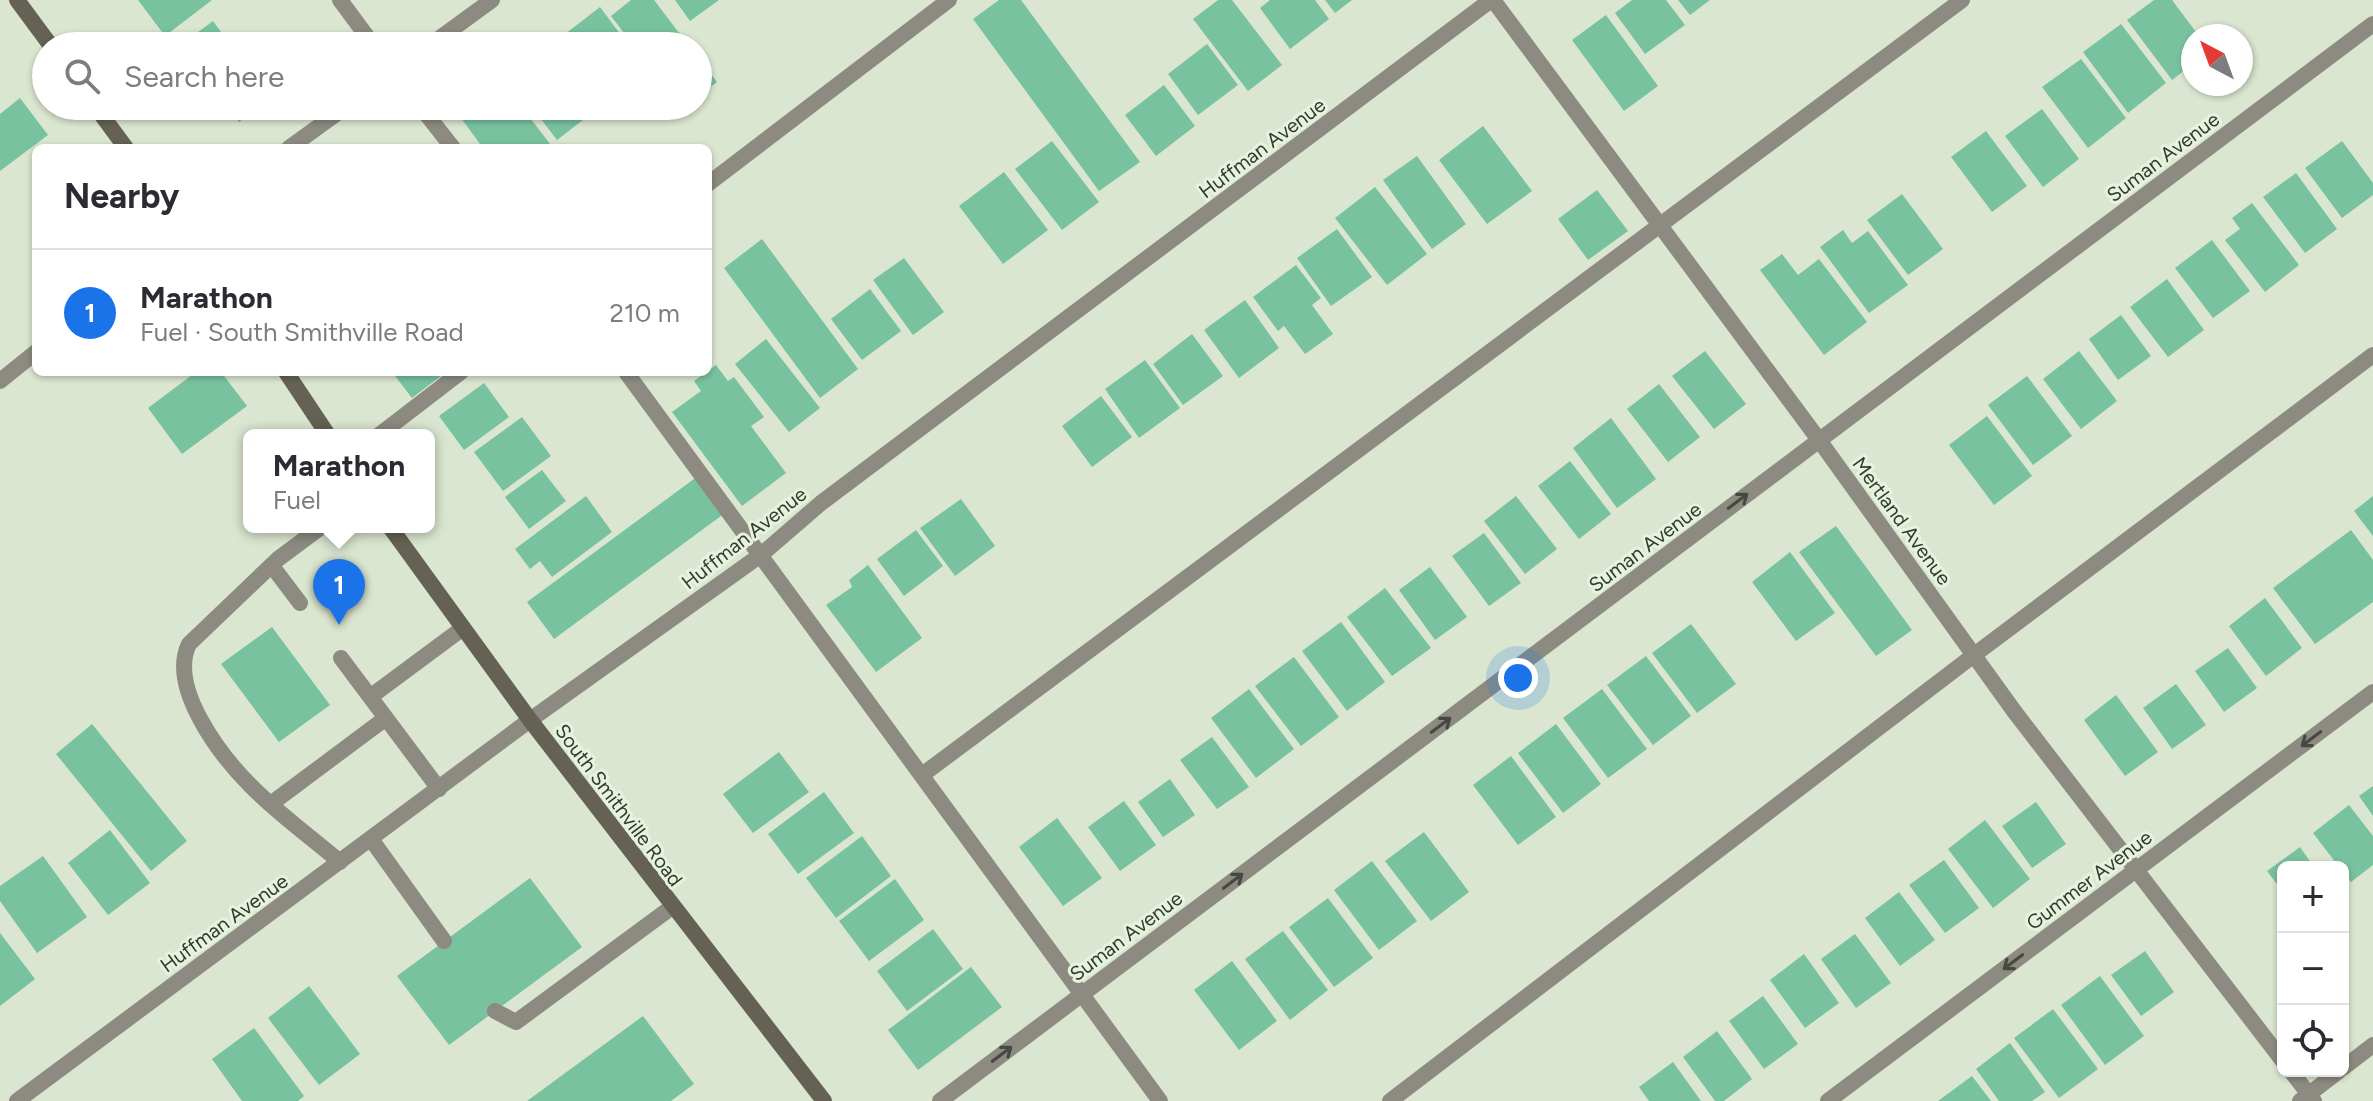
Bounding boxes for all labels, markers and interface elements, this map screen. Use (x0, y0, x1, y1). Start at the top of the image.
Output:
north arrow (2181, 24, 2253, 96)
search box (32, 32, 712, 120)
icon: search (60, 54, 104, 98)
text: Search here (124, 58, 284, 95)
street label: Huffman Avenue (1194, 93, 1330, 203)
street label: Suman Avenue (2102, 107, 2224, 207)
text: Nearby (64, 176, 179, 217)
text: Marathon (140, 279, 273, 316)
text: 1 (85, 297, 95, 329)
text: 210 m (610, 297, 680, 329)
text: Fuel · South Smithville Road (140, 316, 464, 348)
popup (243, 429, 435, 533)
text: Marathon (273, 447, 405, 484)
street label: Mertland Avenue (1848, 452, 1956, 590)
street label: Huffman Avenue (677, 482, 811, 594)
text: Fuel (273, 484, 321, 516)
one-way arrow (1727, 493, 1748, 510)
street label: Suman Avenue (1584, 497, 1706, 597)
pin: 1 (313, 559, 365, 625)
your location (1498, 658, 1538, 698)
one-way arrow (1429, 716, 1451, 733)
street label: South Smithville Road (550, 719, 688, 891)
one-way arrow (2300, 731, 2322, 747)
street label: Gummer Avenue (2022, 825, 2156, 935)
map controls (2277, 861, 2349, 1077)
button: + (2277, 861, 2349, 933)
street label: Huffman Avenue (155, 869, 293, 977)
one-way arrow (1221, 873, 1243, 889)
street label: Suman Avenue (1065, 886, 1187, 986)
button: − (2277, 933, 2349, 1005)
one-way arrow (2003, 954, 2024, 971)
button: locate (2277, 1005, 2349, 1077)
one-way arrow (991, 1046, 1013, 1062)

